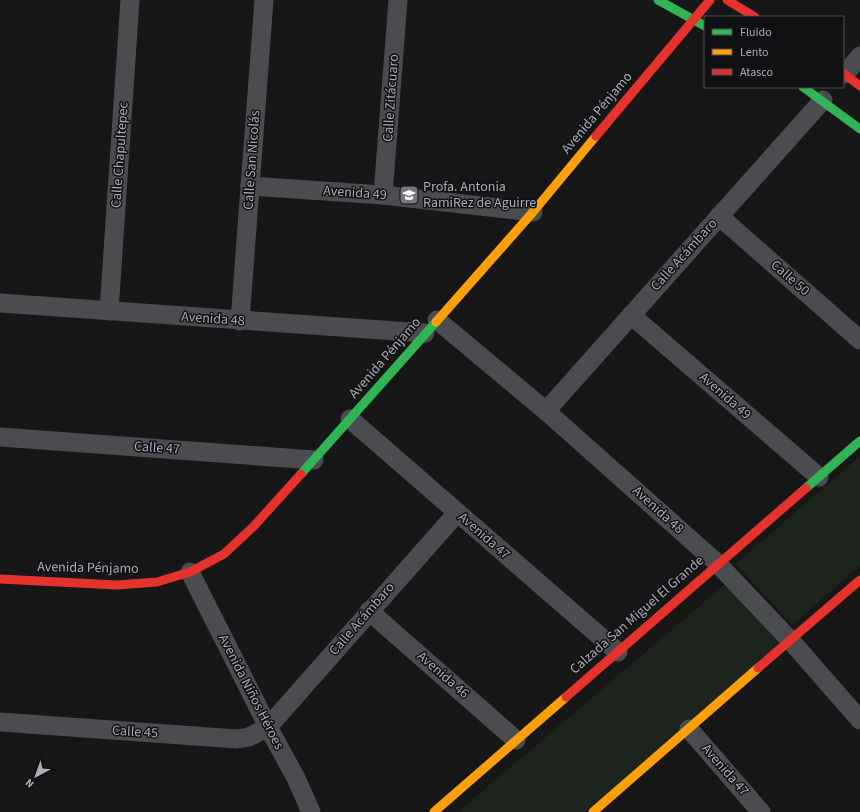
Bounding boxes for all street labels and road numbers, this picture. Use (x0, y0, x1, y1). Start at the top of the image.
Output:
street label: Calle Zitácuaro (378, 54, 404, 142)
street label: Avenida Pénjamo (557, 68, 637, 158)
street label: Calle Chapultepec (106, 101, 134, 209)
street label: Calle San Nicolás (239, 109, 265, 210)
street label: Avenida 49 (323, 181, 387, 205)
street label: Calle Acámbaro (646, 214, 722, 296)
street label: Calle 50 (766, 255, 814, 301)
street label: Avenida 48 (181, 307, 245, 331)
street label: Avenida Pénjamo (344, 313, 426, 403)
street label: Avenida 49 (694, 368, 756, 424)
street label: Calle 47 (133, 436, 181, 460)
street label: Avenida 48 (628, 481, 688, 539)
street label: Avenida 47 (453, 508, 515, 564)
street label: Calzada San Miguel El Grande (566, 551, 708, 679)
street label: Avenida Pénjamo (37, 557, 139, 579)
street label: Calle Acámbaro (324, 578, 400, 660)
street label: Avenida Niños Héroes (213, 631, 289, 753)
street label: Avenida 46 (412, 647, 474, 703)
street label: Calle 45 (111, 720, 159, 744)
street label: Avenida 47 (697, 739, 753, 801)

